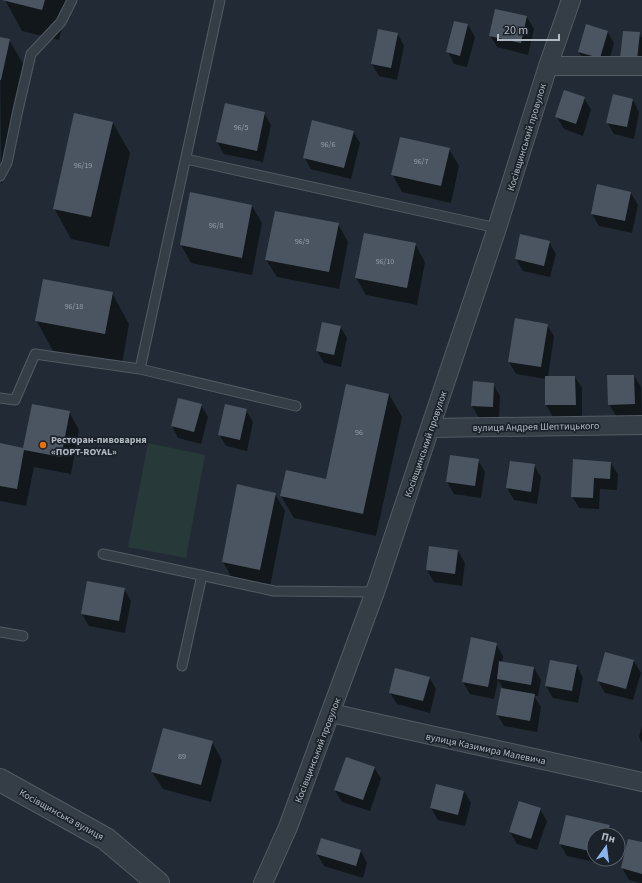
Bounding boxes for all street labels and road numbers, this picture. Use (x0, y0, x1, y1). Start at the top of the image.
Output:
street label: Косівщинський провулок (504, 82, 550, 193)
street label: Косівщинський провулок (401, 389, 451, 499)
street label: вулиця Андрея Шептицького (473, 419, 600, 435)
street label: Косівщинський провулок (291, 696, 344, 805)
street label: вулиця Казимира Малевича (425, 729, 547, 769)
street label: Косівщинська вулиця (17, 786, 106, 844)

